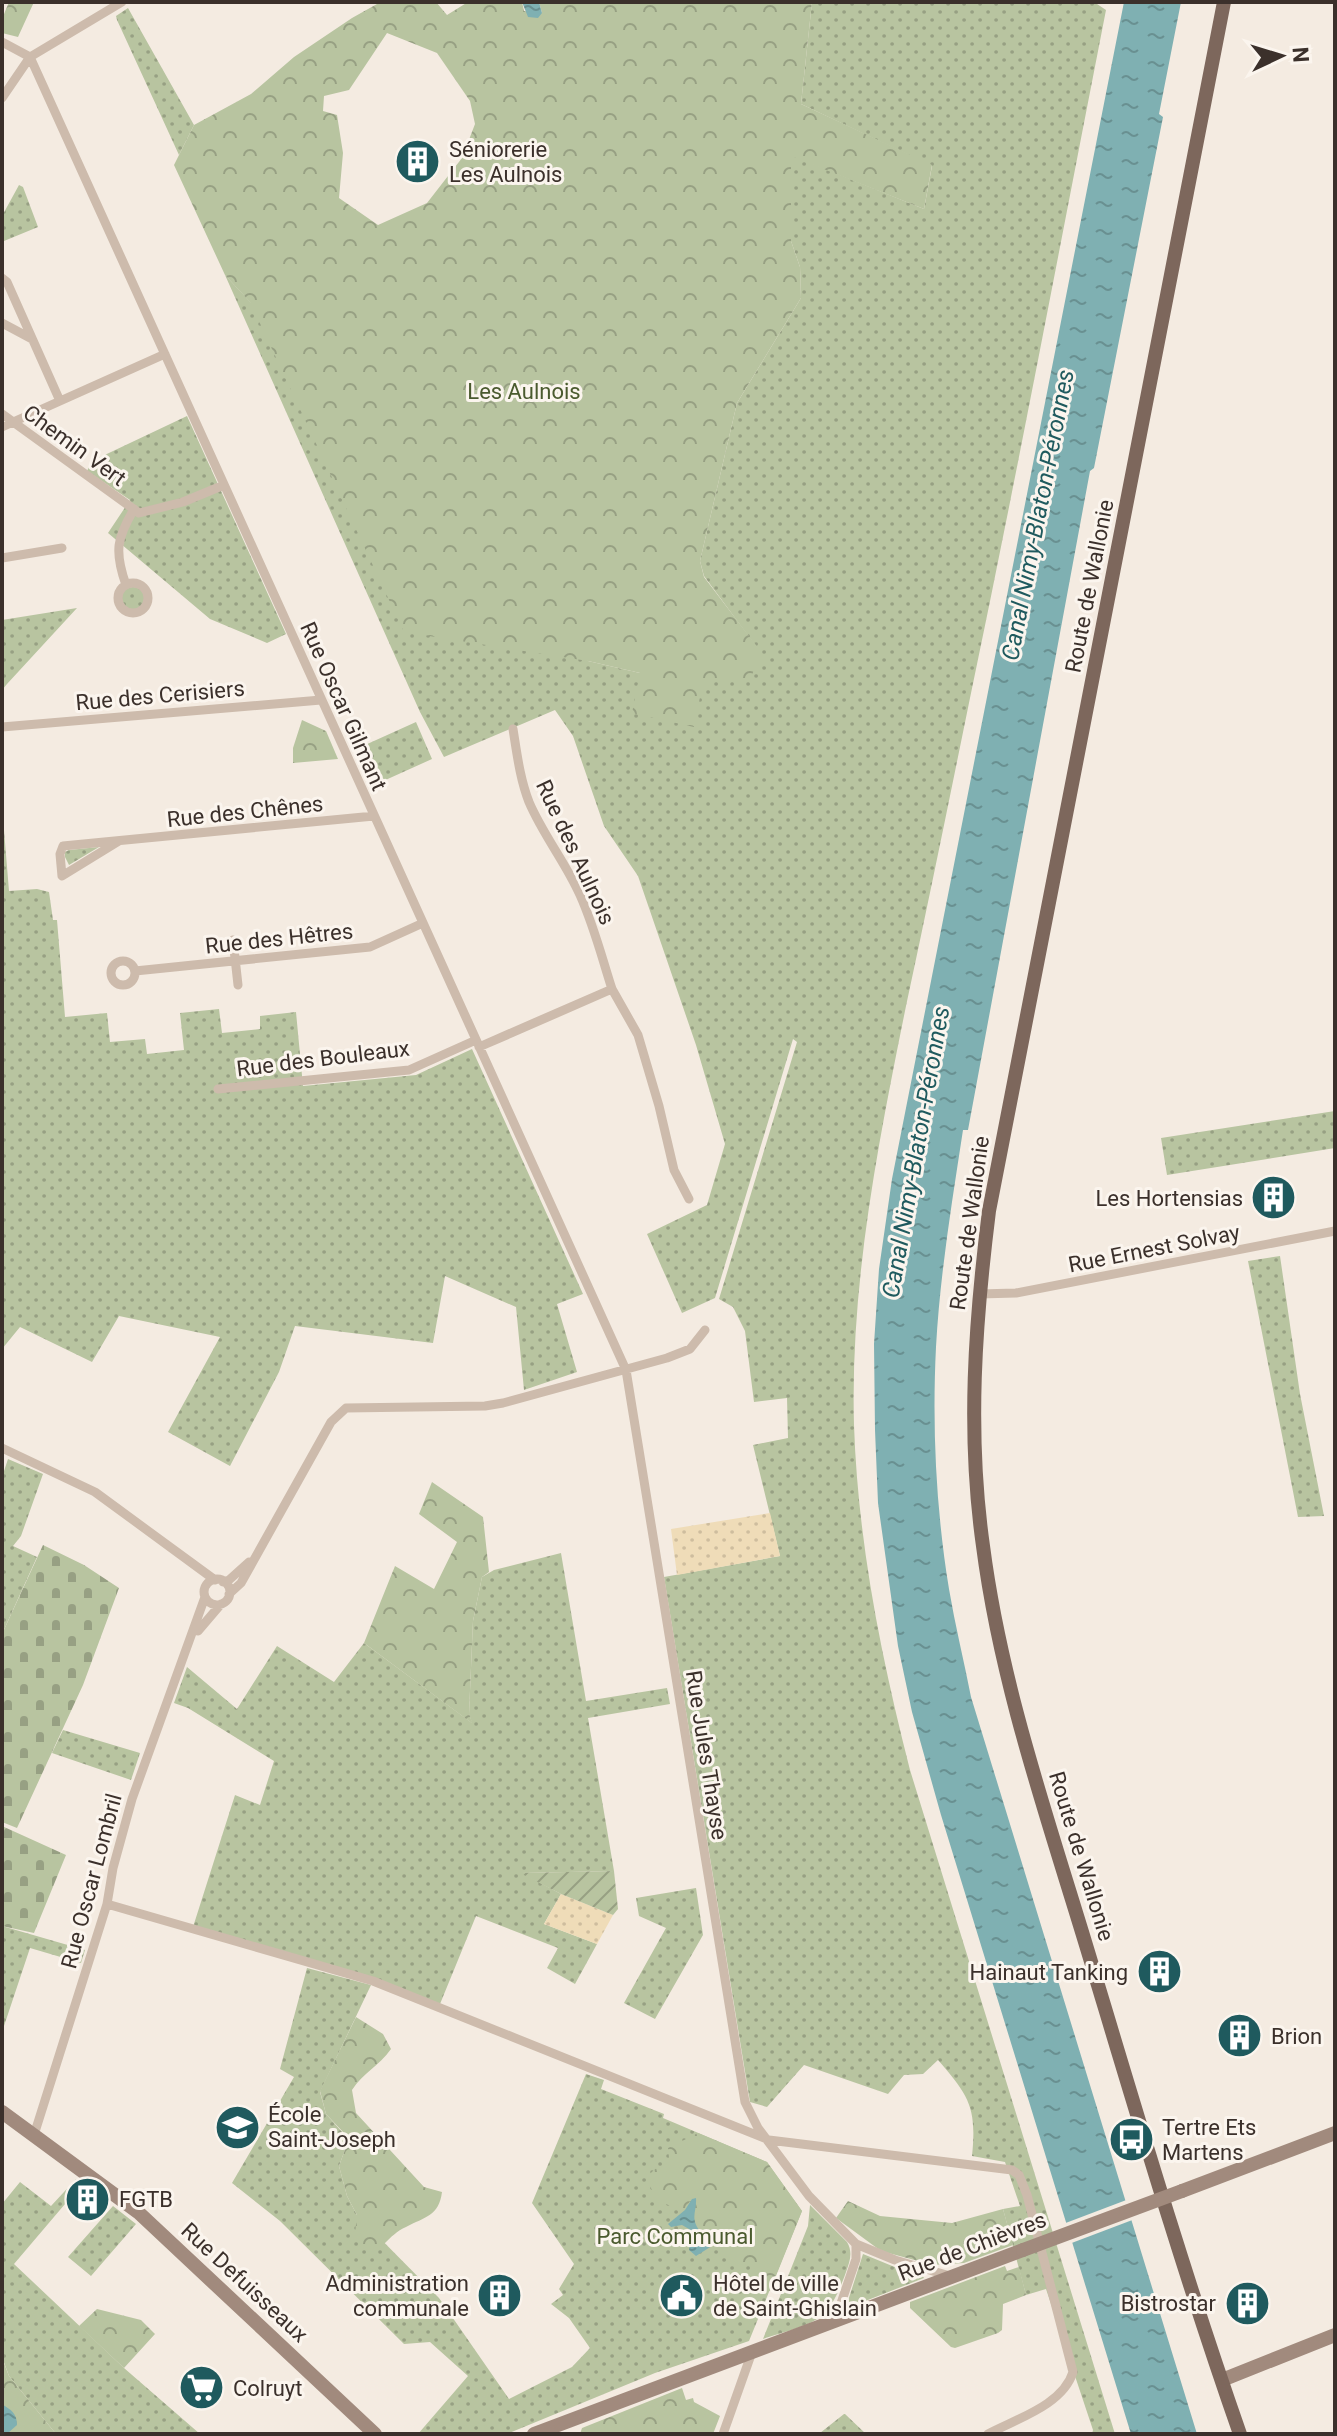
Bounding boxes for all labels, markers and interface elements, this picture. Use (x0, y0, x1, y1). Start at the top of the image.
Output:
north arrow (1241, 16, 1321, 96)
text: N (1287, 46, 1313, 63)
place label: Séniorerie Les Aulnois (449, 137, 562, 187)
building icon: Séniorerie Les Aulnois (394, 138, 442, 186)
water label: Canal Nimy-Blaton-Péronnes (996, 367, 1080, 663)
park label: Les Aulnois (467, 379, 581, 404)
street label: Chemin Vert (19, 400, 131, 491)
street label: Route de Wallonie (1060, 498, 1119, 675)
street label: Rue Oscar Gilmant (295, 618, 392, 794)
street label: Rue des Cerisiers (74, 676, 246, 715)
street label: Rue des Aulnois (531, 776, 620, 929)
street label: Rue des Chênes (166, 791, 324, 832)
street label: Rue des Hêtres (204, 918, 354, 959)
water label: Canal Nimy-Blaton-Péronnes (877, 1004, 955, 1300)
street label: Rue des Bouleaux (235, 1035, 411, 1082)
street label: Route de Wallonie (945, 1134, 994, 1312)
building icon: Les Hortensias (1250, 1174, 1298, 1222)
place label: Les Hortensias (1095, 1186, 1243, 1211)
street label: Rue Ernest Solvay (1066, 1219, 1243, 1277)
street label: Rue Jules Thayse (681, 1669, 732, 1841)
street label: Route de Wallonie (1044, 1769, 1119, 1944)
street label: Rue Oscar Lombril (56, 1791, 127, 1971)
building icon: Hainaut Tanking (1135, 1948, 1183, 1996)
place label: Hainaut Tanking (969, 1960, 1128, 1985)
building icon: Brion (1216, 2012, 1264, 2060)
place label: Brion (1271, 2024, 1322, 2049)
place label: École Saint-Joseph (268, 2102, 396, 2152)
school or university icon: École Saint-Joseph (213, 2103, 261, 2151)
place label: Tertre Ets Martens (1162, 2115, 1256, 2165)
bus stop icon: Tertre Ets Martens (1107, 2116, 1155, 2164)
building icon: FGTB (64, 2175, 112, 2223)
place label: FGTB (119, 2187, 173, 2212)
street label: Rue de Chièvres (895, 2207, 1050, 2286)
street label: Rue Defuisseaux (176, 2217, 313, 2347)
park label: Parc Communal (597, 2224, 754, 2249)
place label: Administration communale (325, 2271, 469, 2321)
place label: Hôtel de ville de Saint-Ghislain (713, 2271, 877, 2321)
building icon: Administration communale (476, 2272, 524, 2320)
public building icon: Hôtel de ville de Saint-Ghislain (658, 2272, 706, 2320)
building icon: Bistrostar (1223, 2279, 1271, 2327)
place label: Bistrostar (1121, 2291, 1217, 2316)
supermarket icon: Colruyt (178, 2364, 226, 2412)
place label: Colruyt (233, 2376, 302, 2401)

